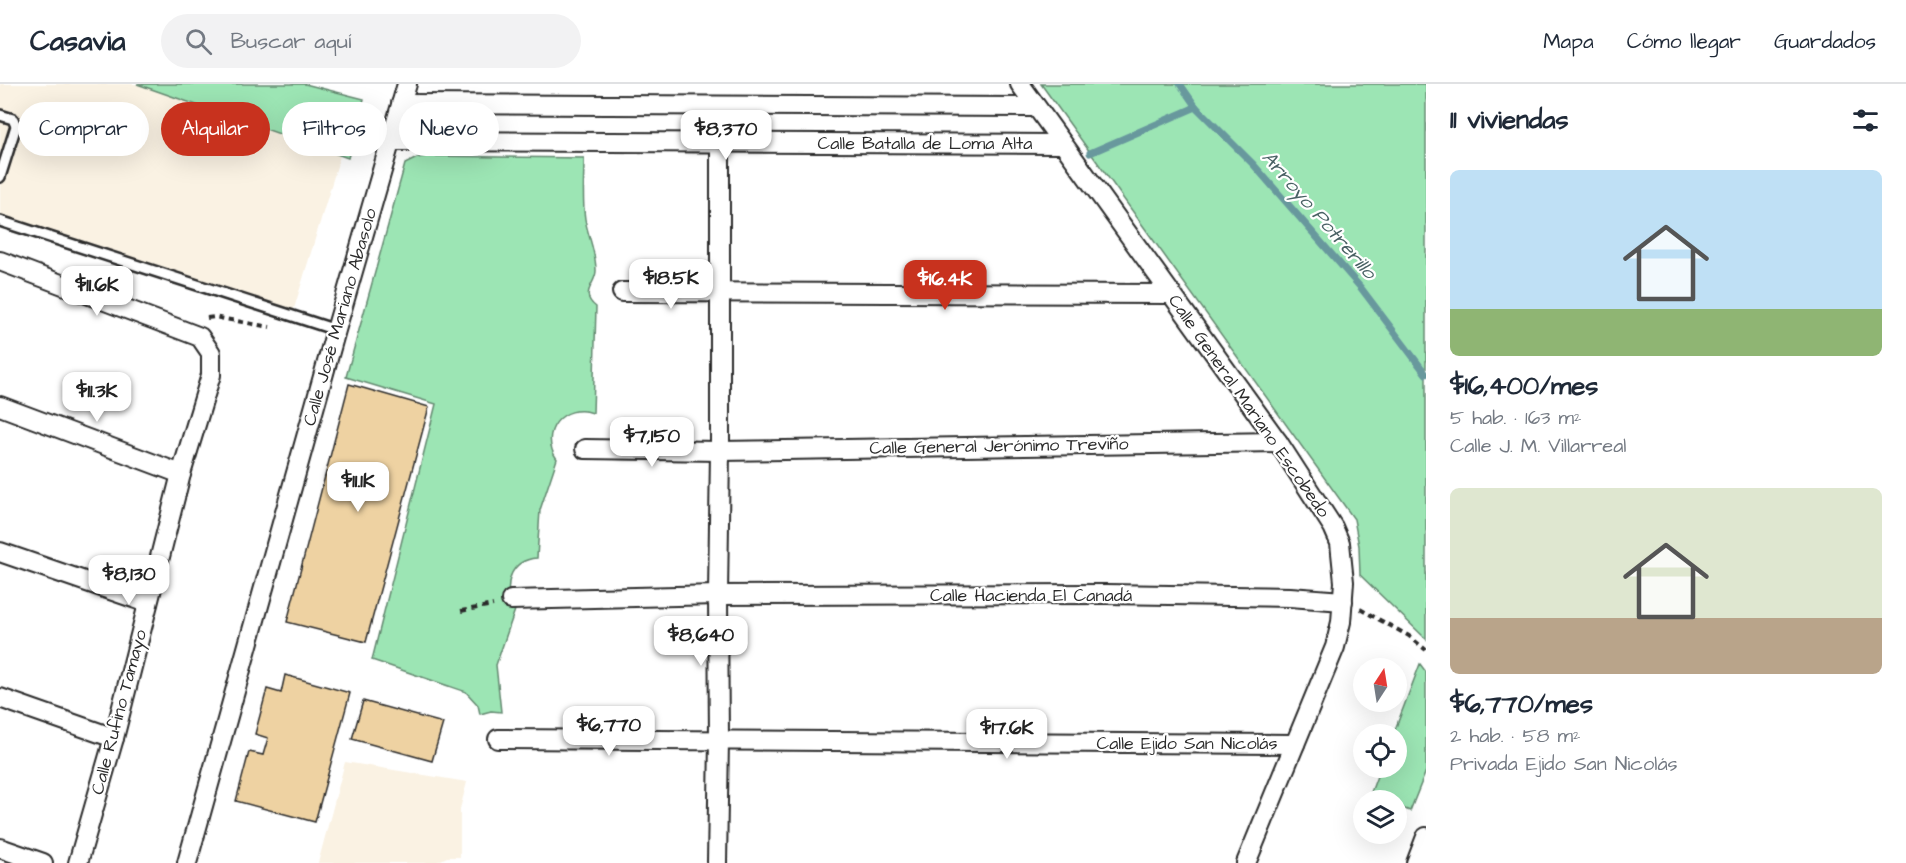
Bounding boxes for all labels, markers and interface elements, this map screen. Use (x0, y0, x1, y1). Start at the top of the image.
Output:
search box (161, 14, 581, 68)
text: Casavia (30, 22, 125, 61)
icon: search (182, 25, 215, 58)
text: Buscar aquí (230, 26, 351, 57)
text: Mapa (1543, 27, 1594, 56)
text: Cómo llegar (1627, 27, 1741, 56)
text: Guardados (1774, 27, 1876, 56)
chip: Comprar (18, 102, 149, 156)
chip: Alquilar (161, 102, 270, 156)
chip: Filtros (282, 102, 387, 156)
chip: Nuevo (399, 102, 499, 156)
text: 11 viviendas (1450, 102, 1569, 138)
icon: filters (1849, 104, 1882, 137)
pin: $8,370 (677, 110, 775, 161)
text: $8,370 (695, 115, 757, 143)
street label: Calle Batalla de Loma Alta (818, 131, 1032, 156)
water label: Arroyo Potrerillo (1255, 145, 1384, 287)
street label: Calle José Mariano Abasolo (297, 205, 383, 429)
icon: home (1612, 209, 1720, 317)
pin: $18.5K (622, 259, 720, 310)
pin: $16.4K (896, 260, 994, 311)
text: $18.5K (643, 264, 699, 292)
text: $16.4K (918, 265, 972, 293)
pin: $11.6K (48, 266, 146, 317)
text: $11.6K (75, 271, 119, 299)
street label: Calle General Mariano Escobedo (1162, 289, 1336, 523)
text: $16,400/mes (1450, 368, 1598, 404)
pin: $11.3K (48, 372, 146, 423)
text: $11.3K (76, 377, 118, 405)
text: 5 hab. · 163 m² (1450, 404, 1581, 432)
pin: $7,150 (603, 417, 701, 468)
text: $7,150 (624, 422, 680, 450)
street label: Calle General Jerónimo Treviño (869, 431, 1129, 461)
text: Calle J. M. Villarreal (1450, 432, 1626, 460)
pin: $11.1K (309, 462, 407, 513)
text: $11.1K (341, 467, 375, 495)
icon: home (1612, 527, 1720, 635)
pin: $8,130 (80, 555, 178, 606)
text: $8,130 (102, 560, 156, 588)
street label: Calle Hacienda El Canadá (930, 583, 1132, 608)
pin: $8,640 (652, 616, 750, 667)
text: $8,640 (668, 621, 734, 649)
street label: Calle Rufino Tamayo (85, 627, 154, 797)
north arrow (1353, 658, 1407, 712)
map controls (1353, 658, 1407, 844)
text: $6,770/mes (1450, 686, 1593, 722)
pin: $6,770 (560, 706, 658, 757)
pin: $17.6K (958, 709, 1056, 760)
text: $6,770 (577, 711, 641, 739)
text: $17.6K (980, 714, 1034, 742)
text: 2 hab. · 58 m² (1450, 722, 1581, 750)
button: locate (1353, 724, 1407, 778)
street label: Calle Ejido San Nicolás (1096, 731, 1278, 756)
text: Privada Ejido San Nicolás (1450, 750, 1678, 778)
button: layers (1353, 790, 1407, 844)

